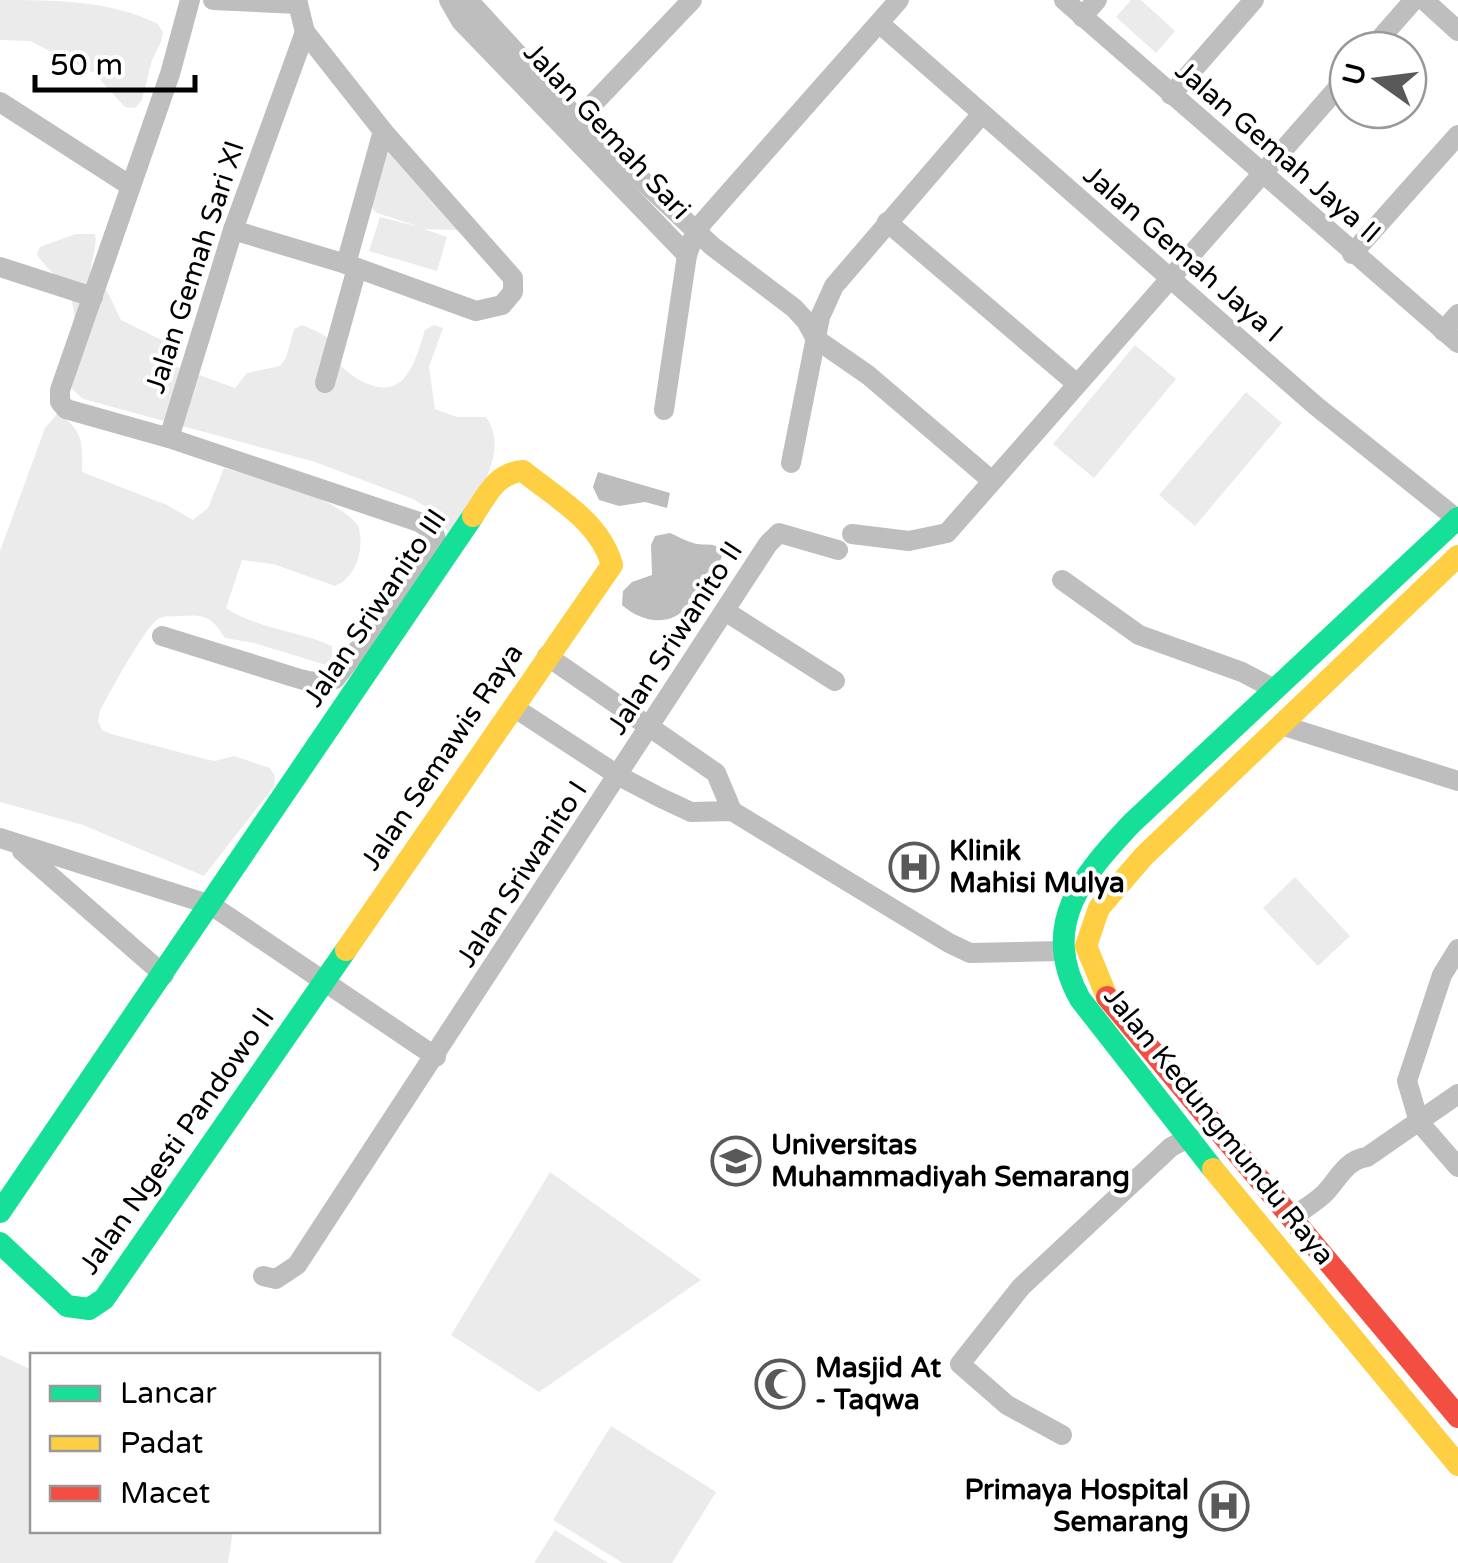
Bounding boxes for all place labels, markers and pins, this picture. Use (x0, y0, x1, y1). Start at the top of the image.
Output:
place label: Klinik Mahisi Mulya (949, 834, 1125, 900)
hospital icon: Klinik Mahisi Mulya (888, 841, 940, 893)
place label: Universitas Muhammadiyah Semarang (771, 1128, 1130, 1194)
school or university icon: Universitas Muhammadiyah Semarang (710, 1135, 762, 1187)
place label: Masjid At - Taqwa (815, 1351, 942, 1417)
mosque icon: Masjid At - Taqwa (754, 1358, 806, 1410)
place label: Primaya Hospital Semarang (964, 1473, 1189, 1539)
hospital icon: Primaya Hospital Semarang (1198, 1480, 1250, 1532)

